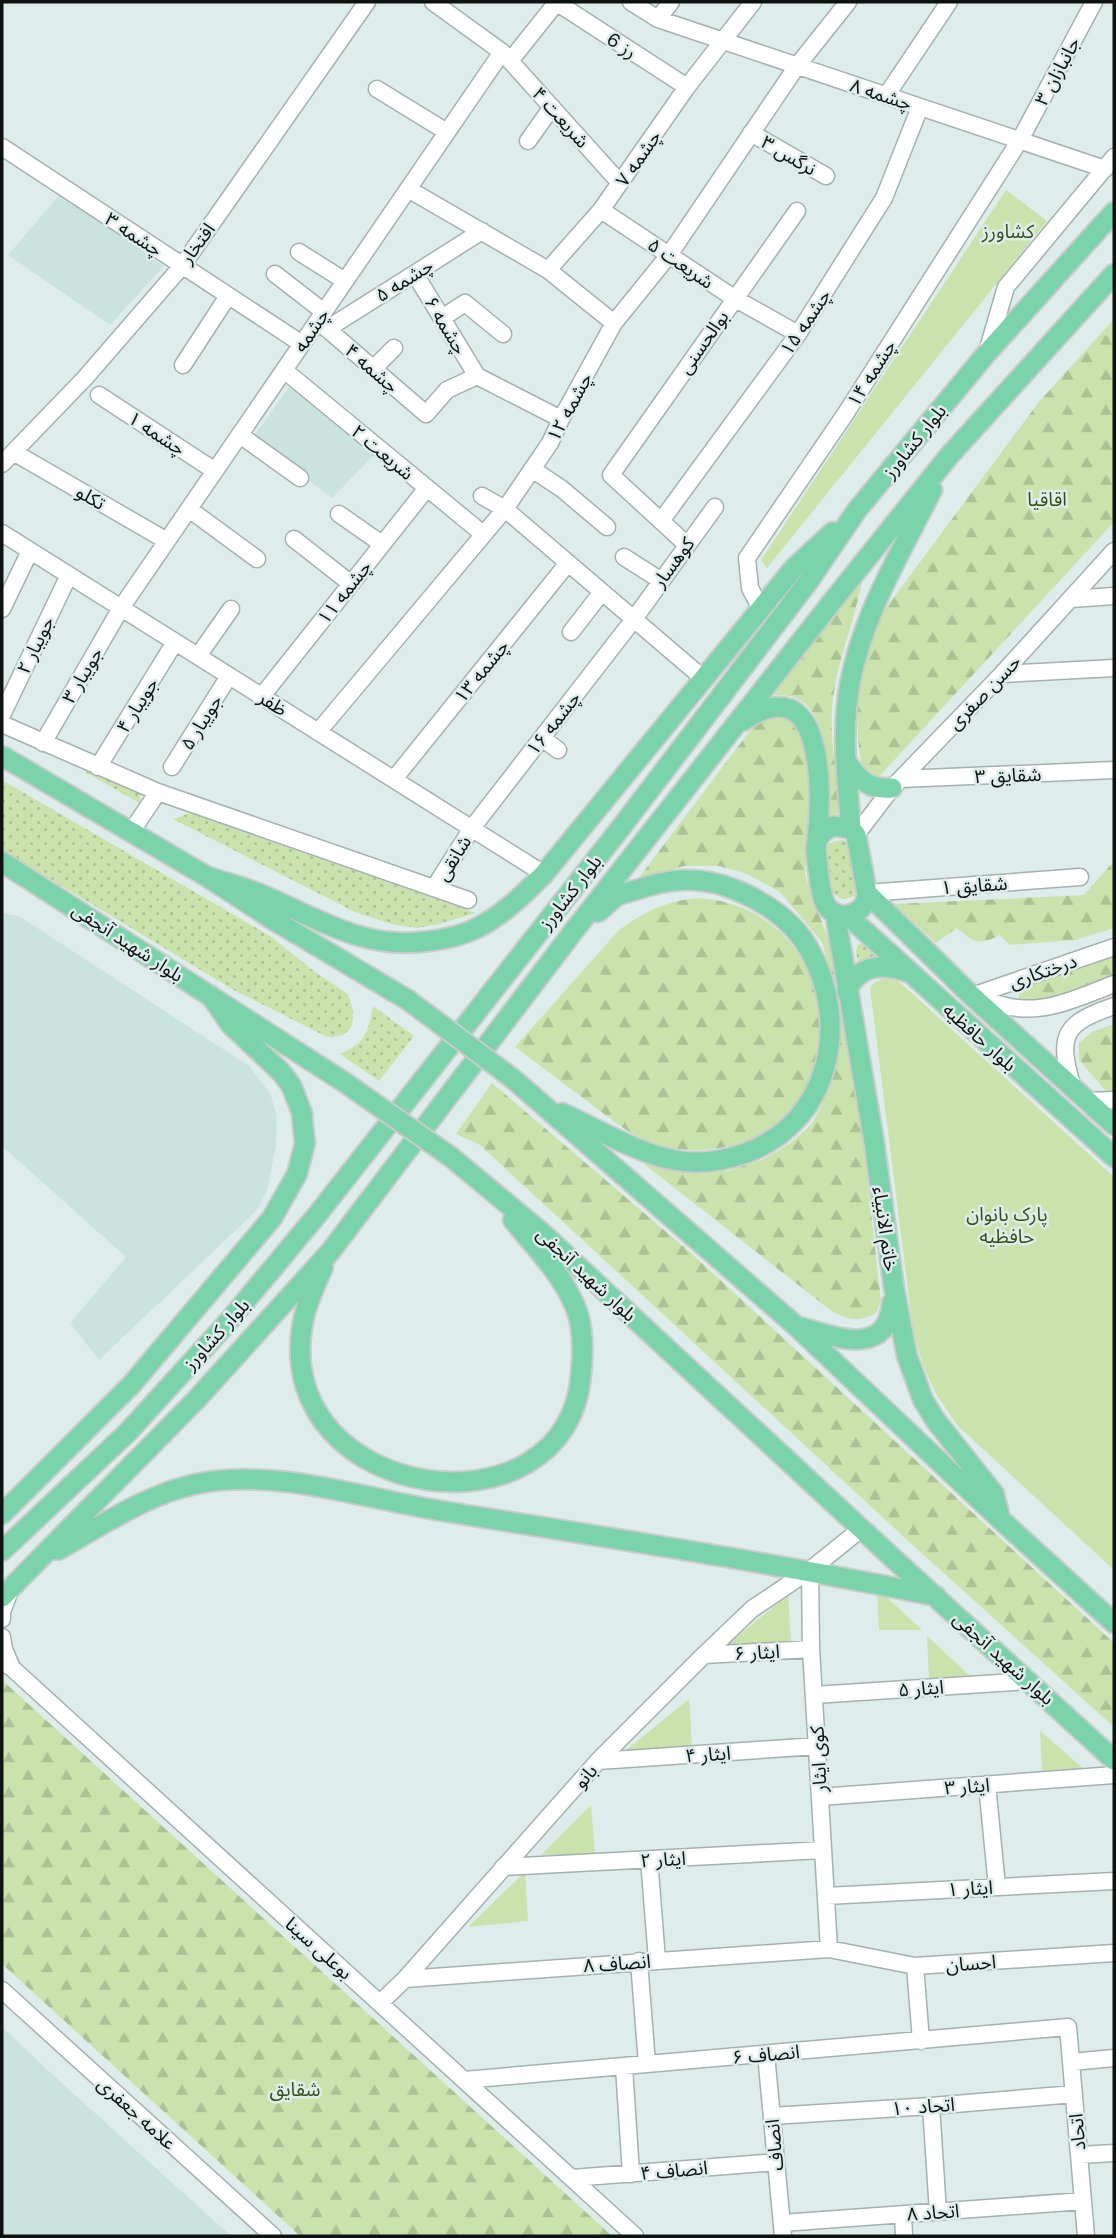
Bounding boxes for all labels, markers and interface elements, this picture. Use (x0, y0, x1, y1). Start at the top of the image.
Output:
street label: رز 6 (602, 27, 642, 64)
street label: جانبازان ۳ (1029, 33, 1086, 110)
street label: چشمه ۸ (847, 73, 915, 116)
street label: شریعت ۴ (527, 81, 595, 153)
street label: چشمه ۷ (610, 125, 667, 191)
street label: نرگس ۳ (757, 130, 821, 181)
street label: چشمه ۳ (100, 207, 167, 262)
street label: افتخار (174, 218, 221, 270)
park label: کشاورز (981, 219, 1035, 244)
street label: شریعت ۵ (643, 232, 718, 295)
street label: چشمه ۵ (371, 253, 438, 308)
street label: چشمه ۱۵ (774, 284, 837, 360)
street label: چشمه ۶ (418, 292, 473, 359)
street label: چشمه (288, 304, 335, 357)
street label: بوالحسنی (672, 306, 734, 379)
street label: چشمه ۱۴ (841, 335, 902, 411)
street label: چشمه ۴ (339, 338, 404, 399)
street label: چشمه ۱۲ (541, 369, 598, 446)
street label: بلوار کشاورز (876, 399, 952, 484)
street label: چشمه ۱ (123, 406, 190, 461)
street label: شریعت ۲ (346, 419, 419, 486)
street label: تکلو (72, 479, 110, 516)
park label: اقاقیا (1027, 487, 1067, 512)
street label: کوهسار (646, 531, 701, 593)
street label: چشمه ۱۱ (312, 555, 377, 629)
street label: جویبار ۲ (11, 612, 60, 678)
street label: چشمه ۱۳ (448, 635, 515, 708)
street label: جویبار ۳ (56, 643, 108, 708)
street label: حسن صفری (942, 650, 1026, 735)
street label: جویبار ۴ (111, 673, 164, 738)
street label: ظفر (253, 684, 292, 722)
street label: چشمه ۱۶ (521, 686, 586, 760)
street label: جویبار ۵ (175, 690, 228, 755)
street label: شقایق ۳ (974, 762, 1042, 789)
street label: شانقی (430, 831, 477, 886)
street label: بلوار کشاورز (533, 850, 607, 936)
street label: شقایق ۱ (940, 871, 1008, 900)
street label: بلوار شهید آنجفی (67, 897, 188, 988)
street label: درختکاری (1006, 948, 1080, 995)
street label: بلوار حافظیه (937, 998, 1022, 1077)
street label: خاتم الانبیاء (865, 1185, 904, 1274)
park label: پارک بانوان حافظیه (966, 1202, 1048, 1249)
street label: بلوار شهید آنجفی (531, 1222, 642, 1327)
street label: بلوار کشاورز (177, 1293, 255, 1376)
street label: بلوار شهید آنجفی (948, 1606, 1060, 1711)
street label: ایثار ۶ (734, 1639, 781, 1666)
street label: ایثار ۵ (897, 1674, 945, 1703)
street label: کوی ایثار (804, 1724, 833, 1794)
street label: ایثار ۴ (684, 1740, 732, 1769)
street label: بانو (568, 1759, 603, 1794)
street label: ایثار ۳ (943, 1772, 991, 1801)
street label: ایثار ۲ (640, 1846, 687, 1873)
street label: ایثار ۱ (947, 1875, 994, 1902)
street label: بوعلی سینا (280, 1912, 358, 1985)
street label: انصاف ۸ (582, 1949, 652, 1978)
street label: احسان (945, 1949, 997, 1978)
street label: انصاف ۶ (731, 2039, 801, 2070)
street label: علامه جعفری (92, 2071, 181, 2155)
park label: شقایق (270, 2077, 320, 2102)
street label: اتحاد ۱۰ (890, 2092, 956, 2121)
street label: اتحاد (1063, 2112, 1092, 2151)
street label: انصاف (760, 2118, 789, 2172)
street label: انصاف ۴ (639, 2155, 709, 2186)
street label: اتحاد ۸ (906, 2198, 960, 2227)

